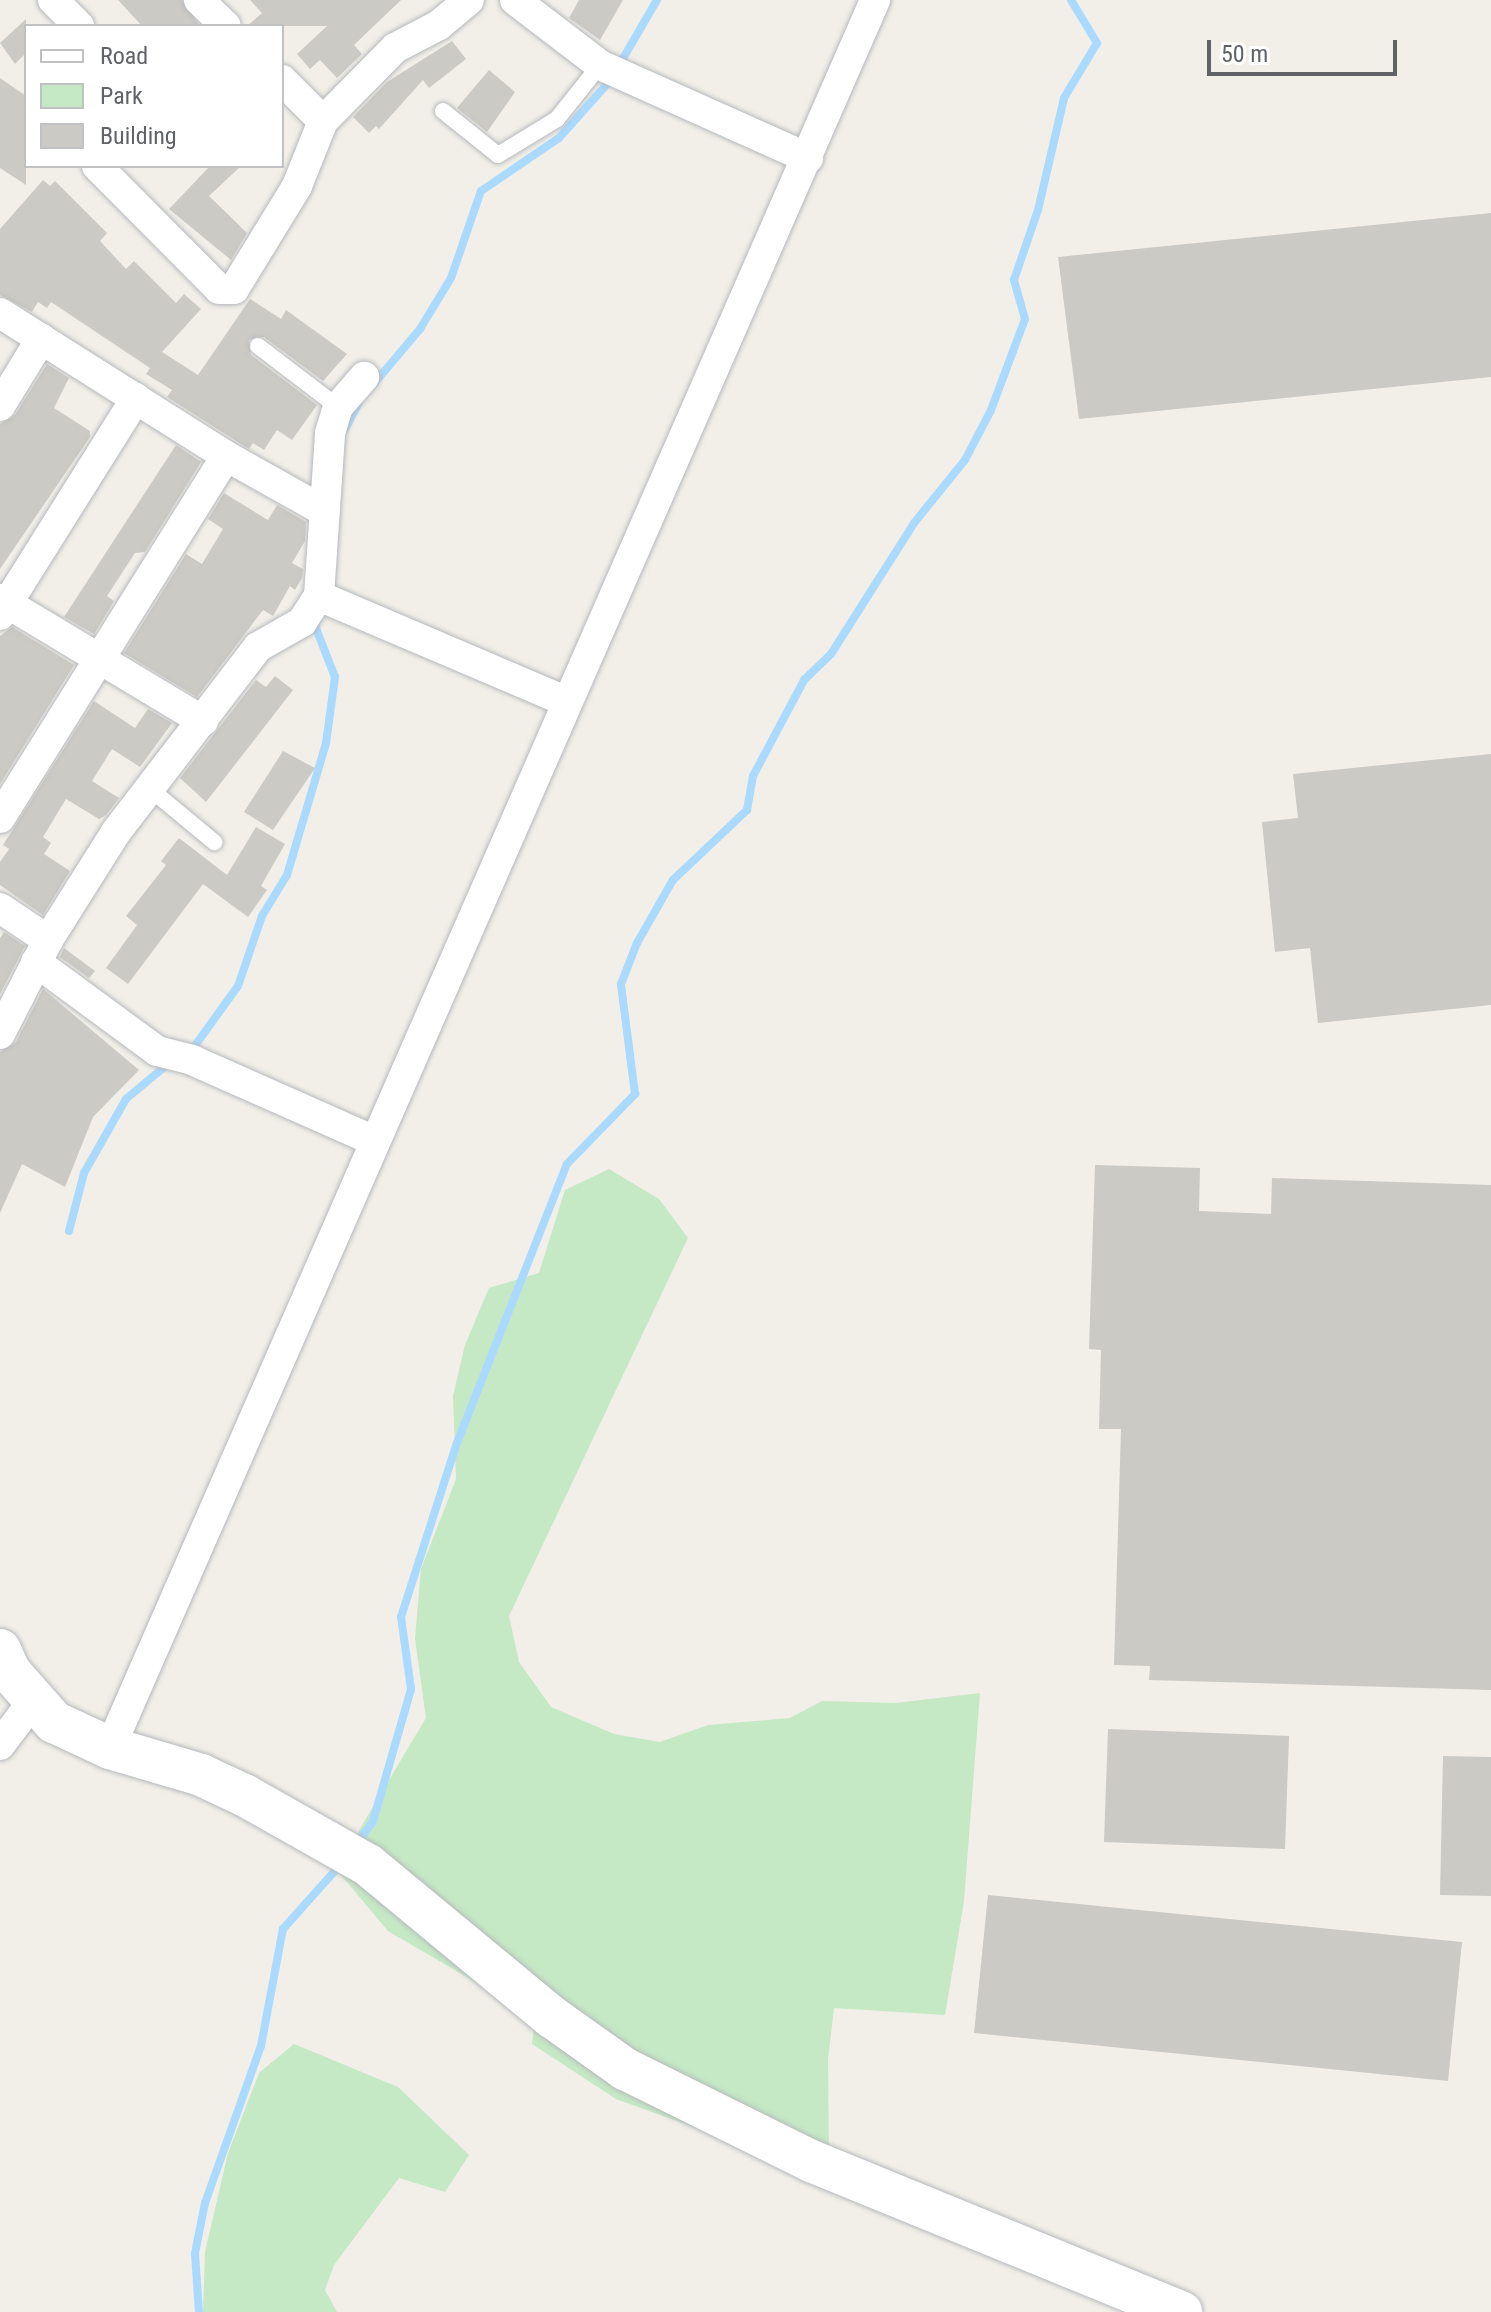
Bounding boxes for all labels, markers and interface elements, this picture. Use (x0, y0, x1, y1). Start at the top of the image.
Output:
legend (24, 24, 284, 168)
scale bar (1211, 24, 1401, 74)
text: 50 m (1221, 40, 1268, 68)
text: Road (100, 42, 148, 70)
text: Park (100, 82, 143, 110)
text: Building (100, 122, 177, 150)

